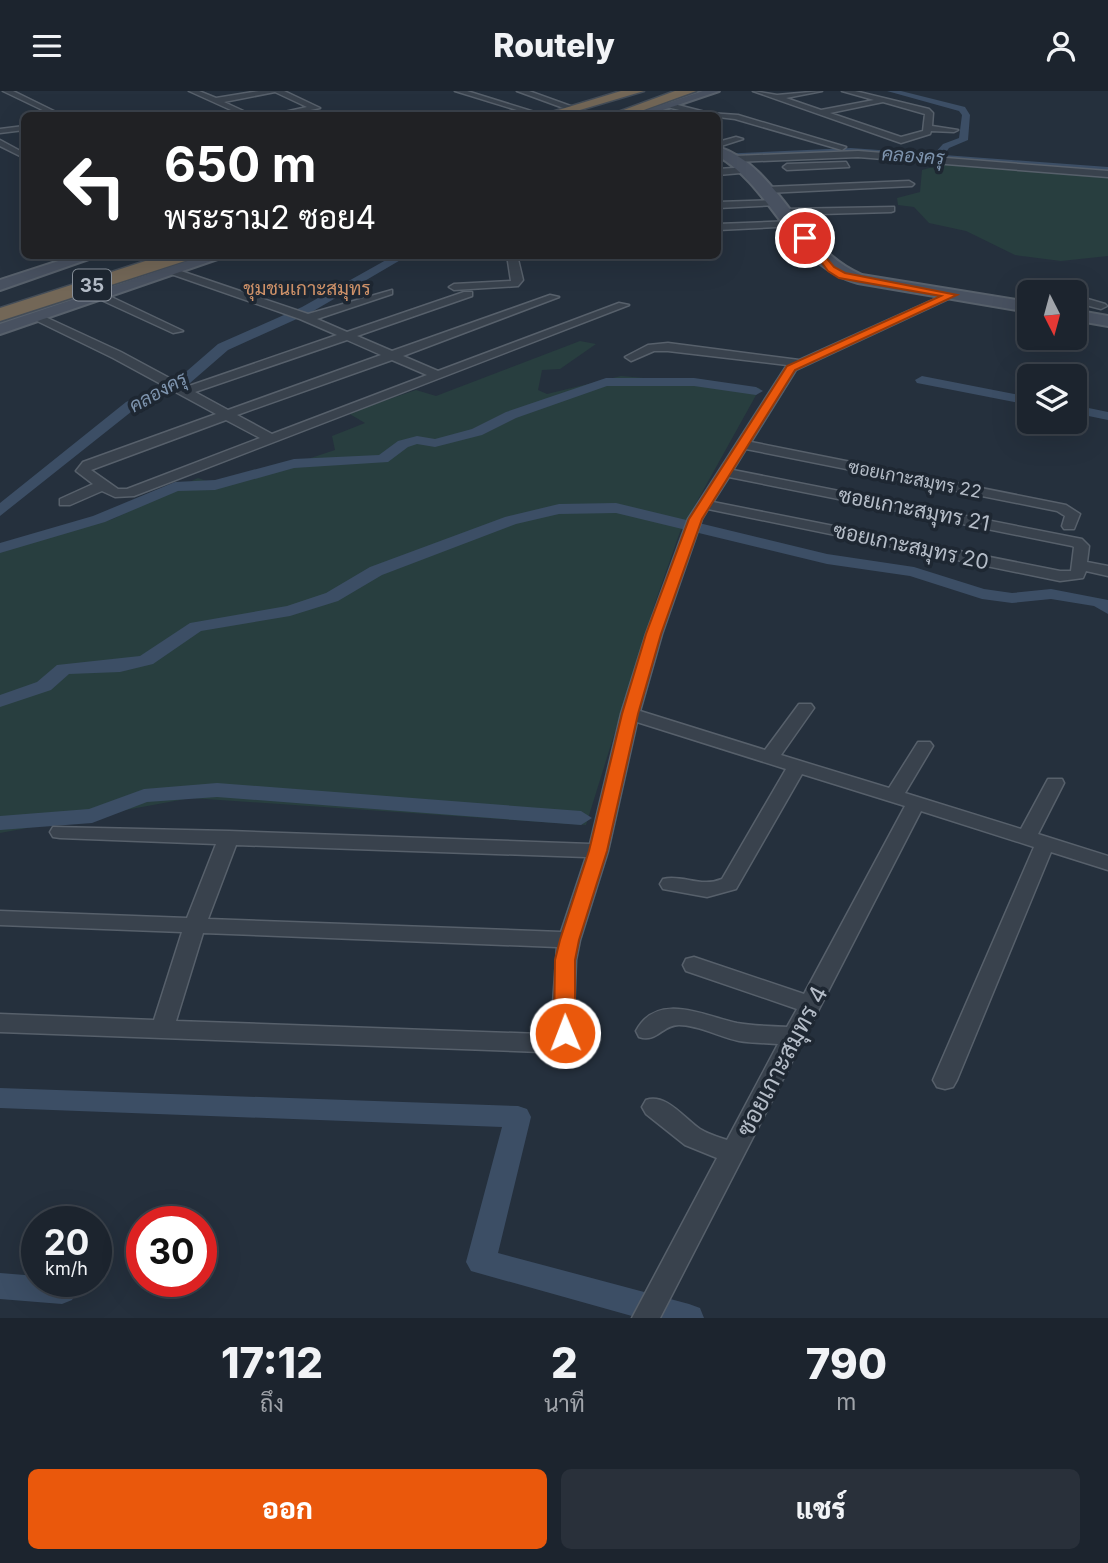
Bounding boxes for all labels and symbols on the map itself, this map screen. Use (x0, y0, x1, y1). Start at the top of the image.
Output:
water label: คลองครุ (881, 142, 946, 171)
pin (775, 208, 835, 268)
road number: 35 (73, 269, 111, 301)
district label: ชุมชนเกาะสมุทร (243, 277, 371, 301)
north arrow (1017, 280, 1087, 350)
water label: คลองครุ (125, 366, 192, 418)
street label: ซอยเกาะสมุทร 22 (846, 456, 983, 504)
street label: ซอยเกาะสมุทร 21 (836, 482, 992, 538)
street label: ซอยเกาะสมุทร 20 (831, 517, 991, 577)
street label: ซอยเกาะสมุทร 4 (730, 981, 836, 1142)
position arrow (528, 996, 602, 1070)
speed limit sign: 30 (126, 1206, 217, 1297)

